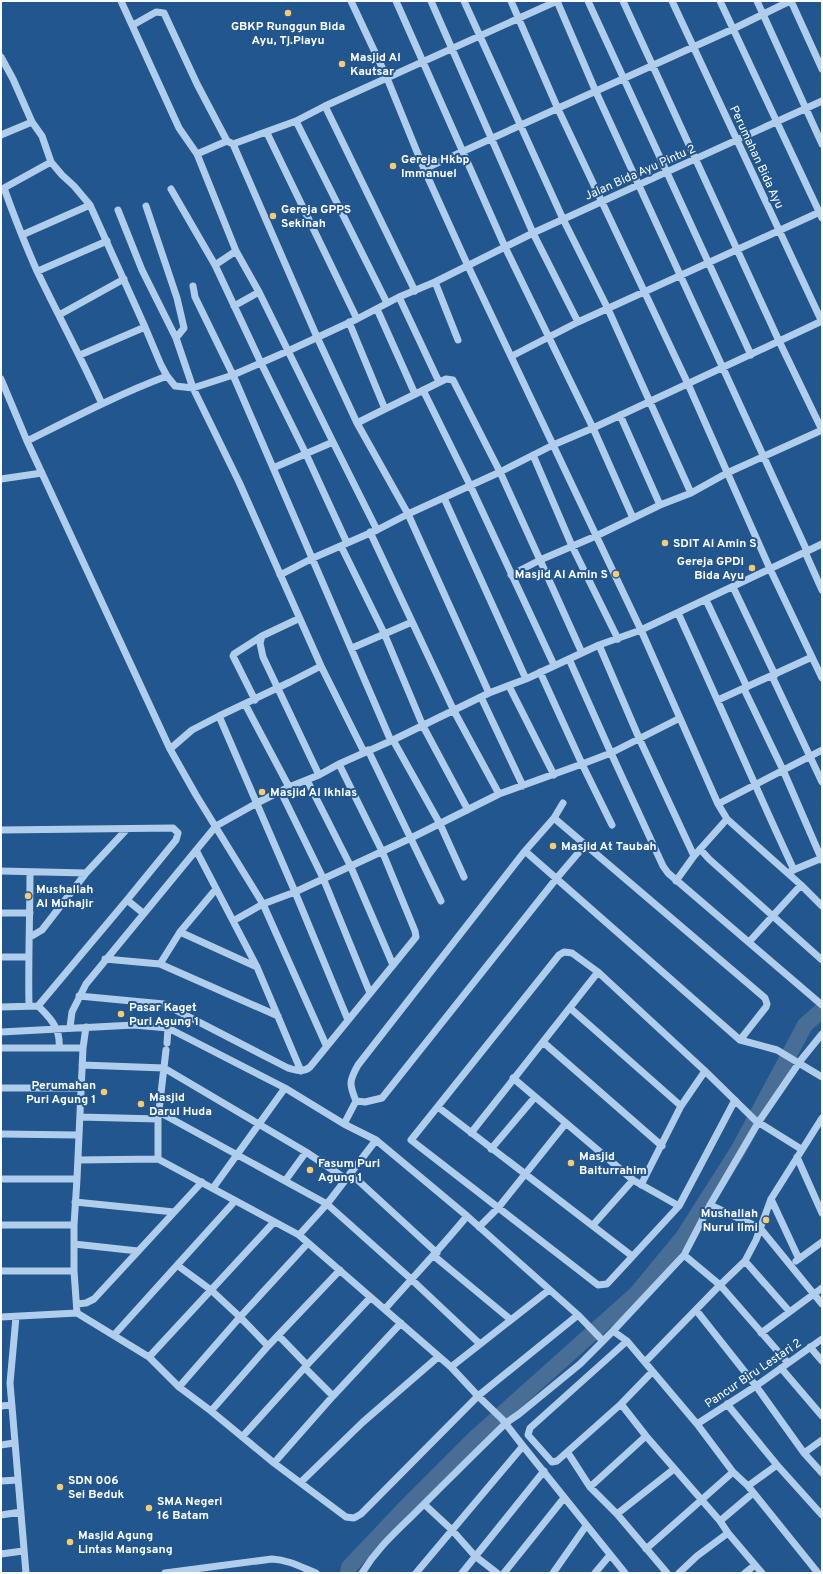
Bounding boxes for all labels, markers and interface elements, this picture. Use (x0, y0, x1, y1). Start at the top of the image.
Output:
marker: GBKP Runggun Bida Ayu, Tj.Piayu (283, 8, 293, 18)
place label: GBKP Runggun Bida Ayu, Tj.Piayu (231, 19, 345, 49)
place label: Masjid Al Kautsar (350, 50, 401, 80)
marker: Masjid Al Kautsar (337, 59, 347, 69)
street label: Perumahan Bida Ayu (725, 103, 787, 212)
street label: Jalan Bida Ayu Pintu 2 (582, 141, 699, 205)
place label: Gereja Hkbp Immanuel (401, 152, 470, 182)
marker: Gereja Hkbp Immanuel (388, 161, 398, 171)
place label: Gereja GPPS Sekinah (281, 202, 351, 232)
marker: Gereja GPPS Sekinah (268, 211, 278, 221)
place label: SDIT Al Amin S (673, 536, 757, 552)
marker: SDIT Al Amin S (660, 538, 670, 548)
place label: Gereja GPDI Bida Ayu (677, 554, 744, 584)
marker: Gereja GPDI Bida Ayu (747, 563, 757, 573)
place label: Masjid Al Amin S (515, 567, 608, 583)
marker: Masjid Al Amin S (611, 569, 621, 579)
place label: Masjid Al Ikhlas (270, 785, 357, 801)
marker: Masjid Al Ikhlas (257, 787, 267, 797)
place label: Masjid At Taubah (561, 839, 657, 855)
marker: Masjid At Taubah (548, 841, 558, 851)
place label: Mushallah Al Muhajir (36, 882, 93, 912)
marker: Mushallah Al Muhajir (23, 891, 33, 901)
place label: Pasar Kaget Puri Agung 1 (129, 1000, 199, 1030)
marker: Pasar Kaget Puri Agung 1 (116, 1009, 126, 1019)
place label: Perumahan Puri Agung 1 (26, 1078, 96, 1108)
marker: Perumahan Puri Agung 1 (99, 1087, 109, 1097)
place label: Masjid Darul Huda (149, 1090, 212, 1120)
marker: Masjid Darul Huda (136, 1099, 146, 1109)
place label: Masjid Baiturrahim (579, 1149, 647, 1179)
place label: Fasum Puri Agung 1 (318, 1156, 380, 1186)
marker: Masjid Baiturrahim (566, 1158, 576, 1168)
marker: Fasum Puri Agung 1 (305, 1165, 315, 1175)
place label: Mushallah Nurul Ilmi (701, 1206, 758, 1236)
marker: Mushallah Nurul Ilmi (761, 1215, 771, 1225)
street label: Pancur Biru Lestari 2 (702, 1336, 805, 1412)
place label: SDN 006 Sei Beduk (68, 1473, 125, 1503)
marker: SDN 006 Sei Beduk (55, 1482, 65, 1492)
place label: SMA Negeri 16 Batam (157, 1494, 222, 1524)
marker: SMA Negeri 16 Batam (144, 1503, 154, 1513)
place label: Masjid Agung Lintas Mangsang (78, 1528, 173, 1558)
marker: Masjid Agung Lintas Mangsang (65, 1537, 75, 1547)

